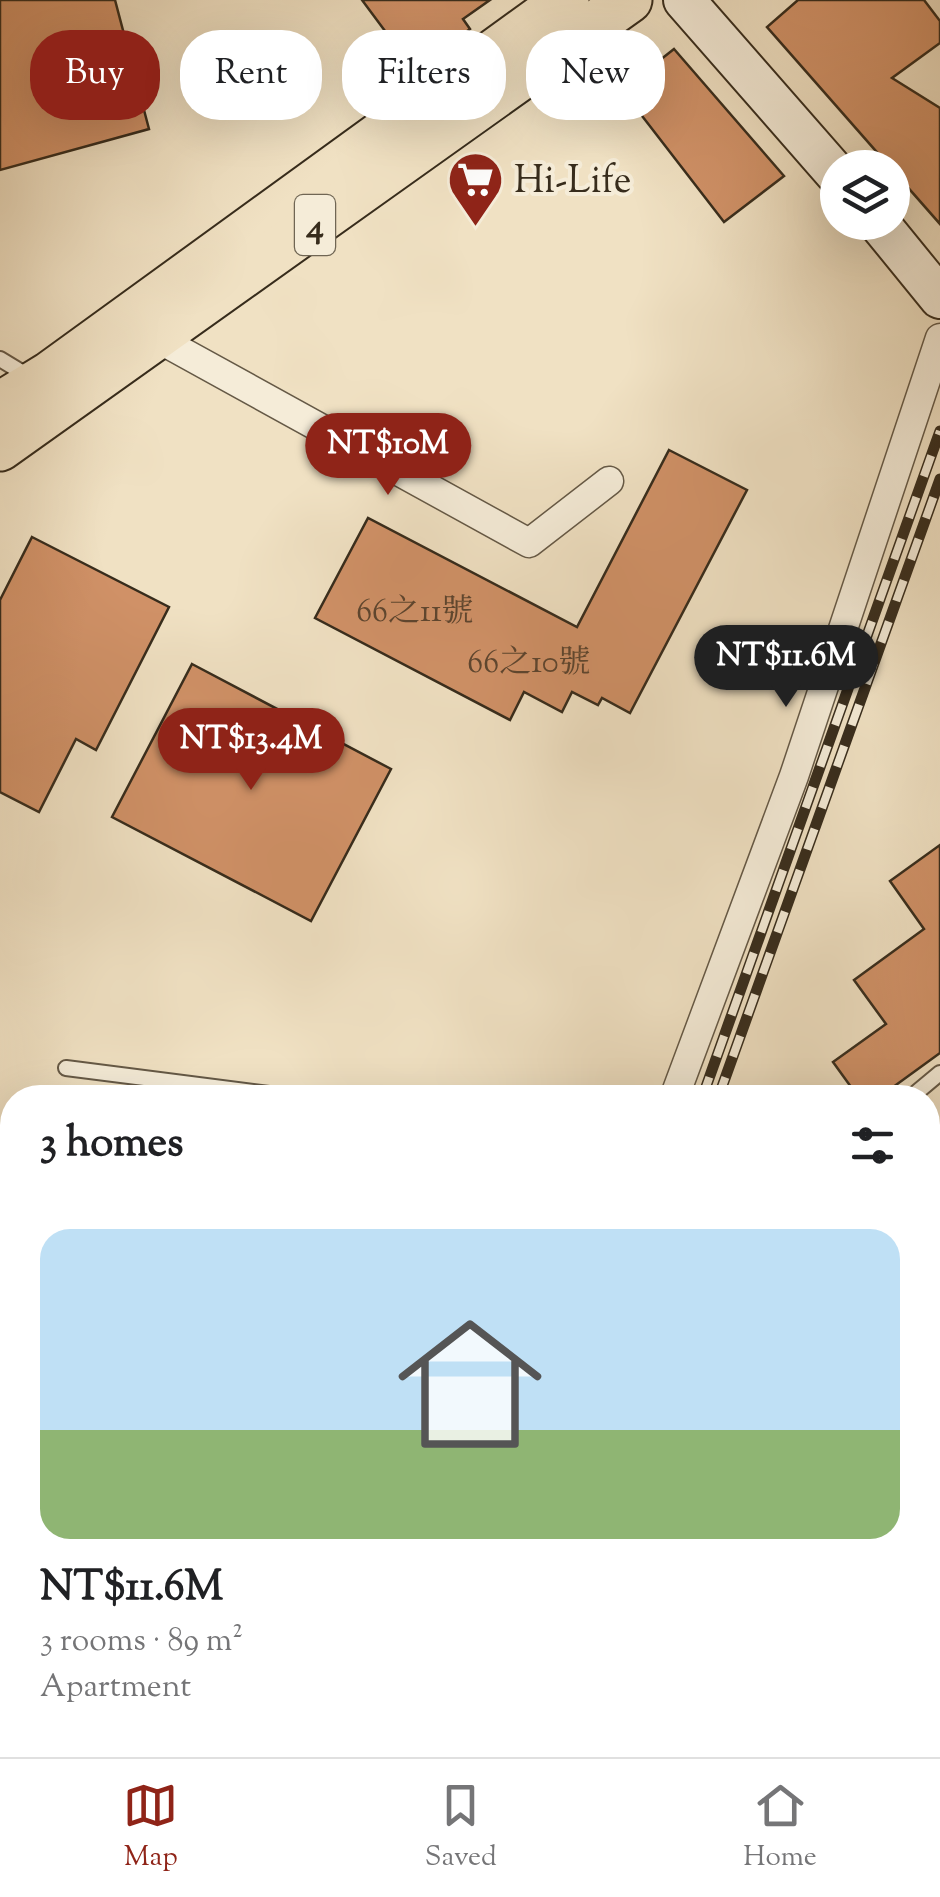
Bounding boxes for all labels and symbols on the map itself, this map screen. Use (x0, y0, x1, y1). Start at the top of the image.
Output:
supermarket icon: Hi-Life (445, 149, 505, 228)
place label: Hi-Life (514, 156, 631, 210)
road number: 4 (295, 195, 335, 255)
pin: NT$10M (307, 413, 469, 498)
house number: 66之11號 (356, 590, 474, 636)
pin: NT$11.6M (683, 625, 889, 710)
house number: 66之10號 (467, 641, 591, 687)
pin: NT$13.4M (148, 708, 354, 793)

